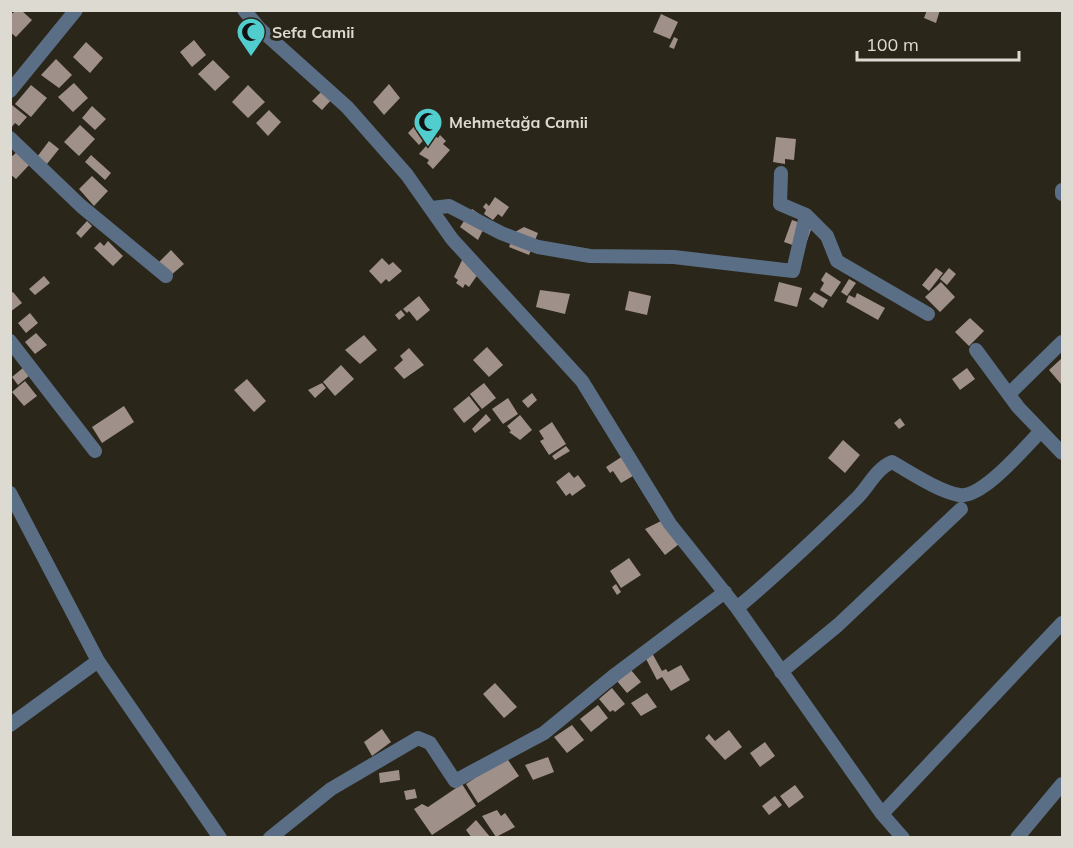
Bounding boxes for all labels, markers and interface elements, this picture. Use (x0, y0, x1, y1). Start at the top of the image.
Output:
mosque icon: Sefa Camii (235, 16, 267, 58)
place label: Sefa Camii (272, 22, 355, 42)
scale bar (857, 24, 1019, 62)
text: 100 m (866, 33, 919, 56)
mosque icon: Mehmetağa Camii (412, 106, 444, 148)
place label: Mehmetağa Camii (449, 112, 588, 132)

